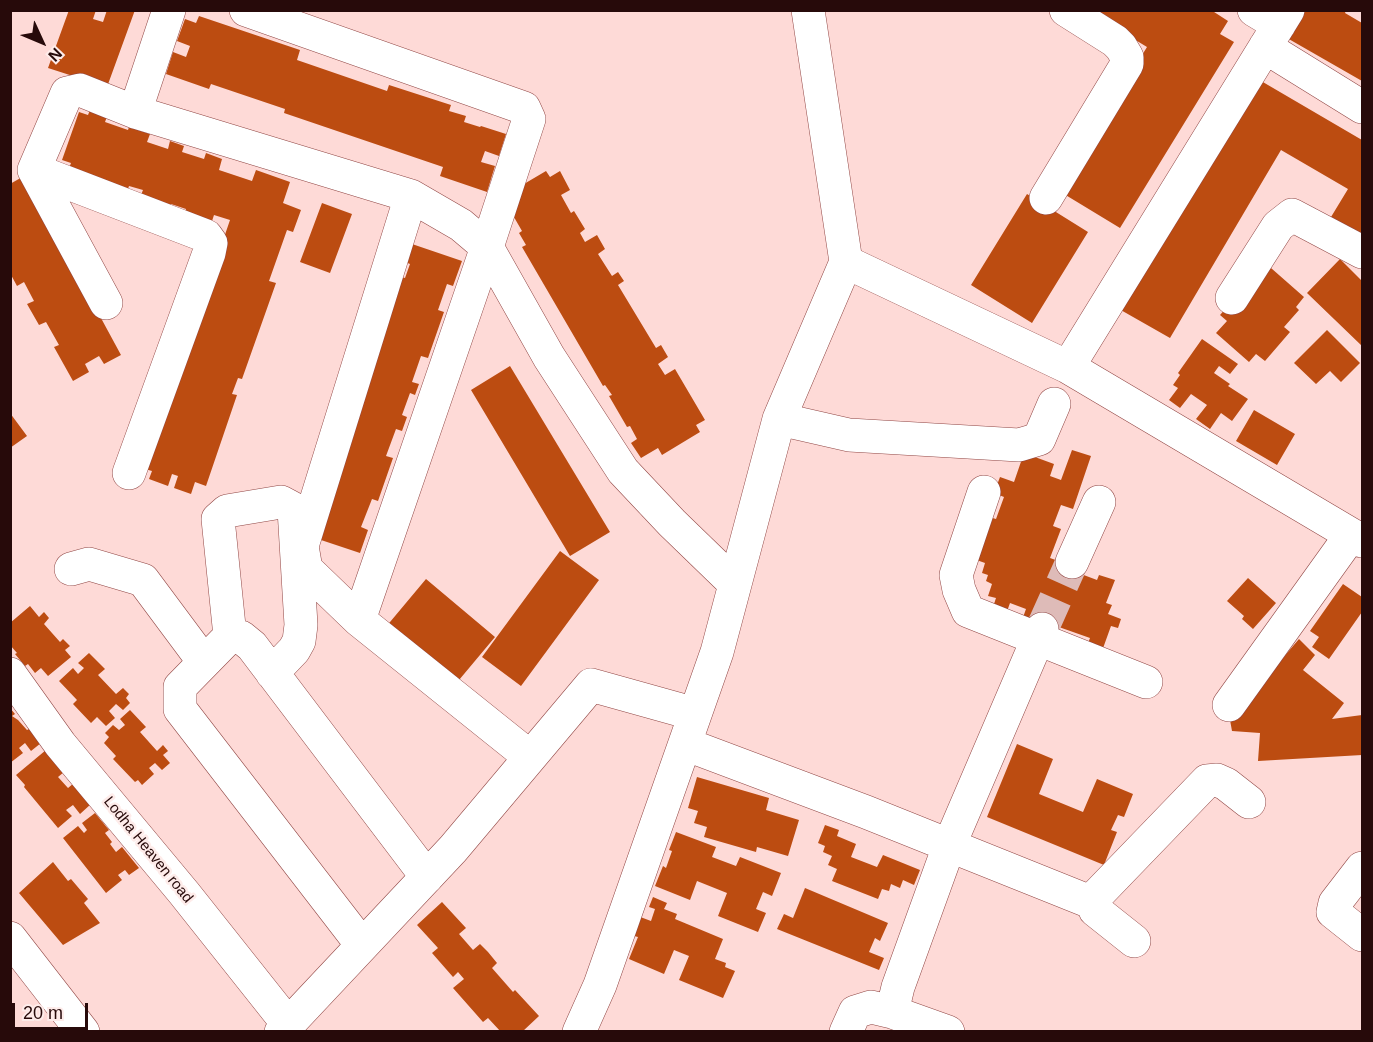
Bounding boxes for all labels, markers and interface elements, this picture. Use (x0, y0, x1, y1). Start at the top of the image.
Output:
north arrow (12, 12, 72, 72)
text: N (45, 45, 65, 65)
street label: Lodha Heaven road (100, 793, 196, 907)
scale bar (15, 991, 92, 1029)
text: 20 m (23, 1003, 63, 1023)

